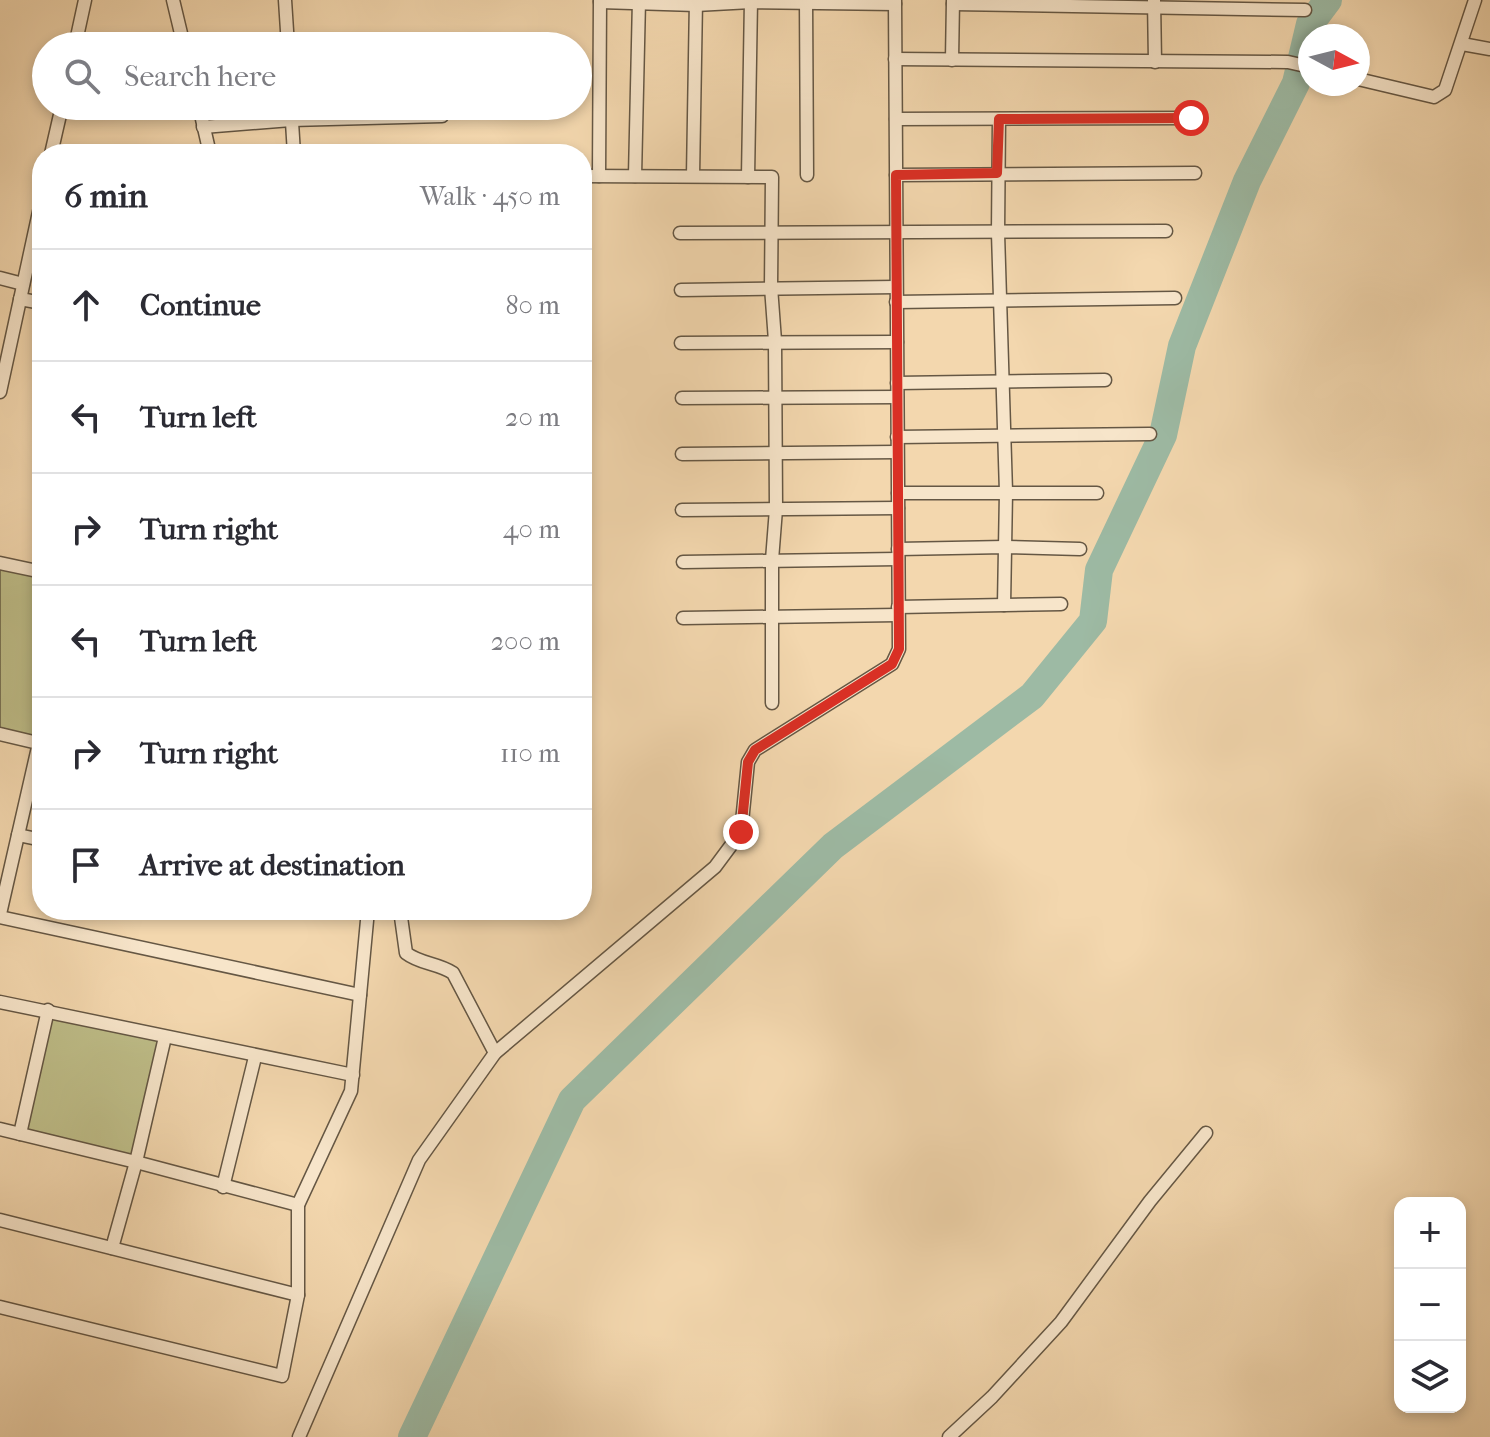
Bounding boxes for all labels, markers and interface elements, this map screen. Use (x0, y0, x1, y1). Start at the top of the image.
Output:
north arrow (1298, 24, 1370, 96)
search box (32, 32, 592, 120)
icon: search (60, 54, 104, 98)
text: Search here (124, 59, 276, 94)
route start (1173, 100, 1209, 136)
text: 6 min (64, 176, 148, 216)
text: Walk · 450 m (420, 181, 560, 212)
icon: ahead (64, 283, 108, 327)
text: Continue (140, 288, 261, 323)
text: 80 m (505, 290, 560, 321)
icon: left (64, 395, 108, 439)
text: Turn left (140, 400, 257, 435)
text: 20 m (505, 402, 560, 433)
icon: right (64, 507, 108, 551)
text: Turn right (140, 512, 278, 547)
text: 40 m (503, 514, 560, 545)
icon: left (64, 619, 108, 663)
text: Turn left (140, 624, 257, 659)
text: 200 m (491, 626, 560, 657)
icon: right (64, 731, 108, 775)
text: Turn right (140, 736, 278, 771)
text: 110 m (500, 738, 560, 769)
route end (723, 814, 759, 850)
icon: arrive (64, 843, 108, 887)
text: Arrive at destination (140, 848, 405, 883)
map controls (1394, 1197, 1466, 1413)
button: + (1394, 1197, 1466, 1269)
button: − (1394, 1269, 1466, 1341)
button: layers (1394, 1341, 1466, 1413)

